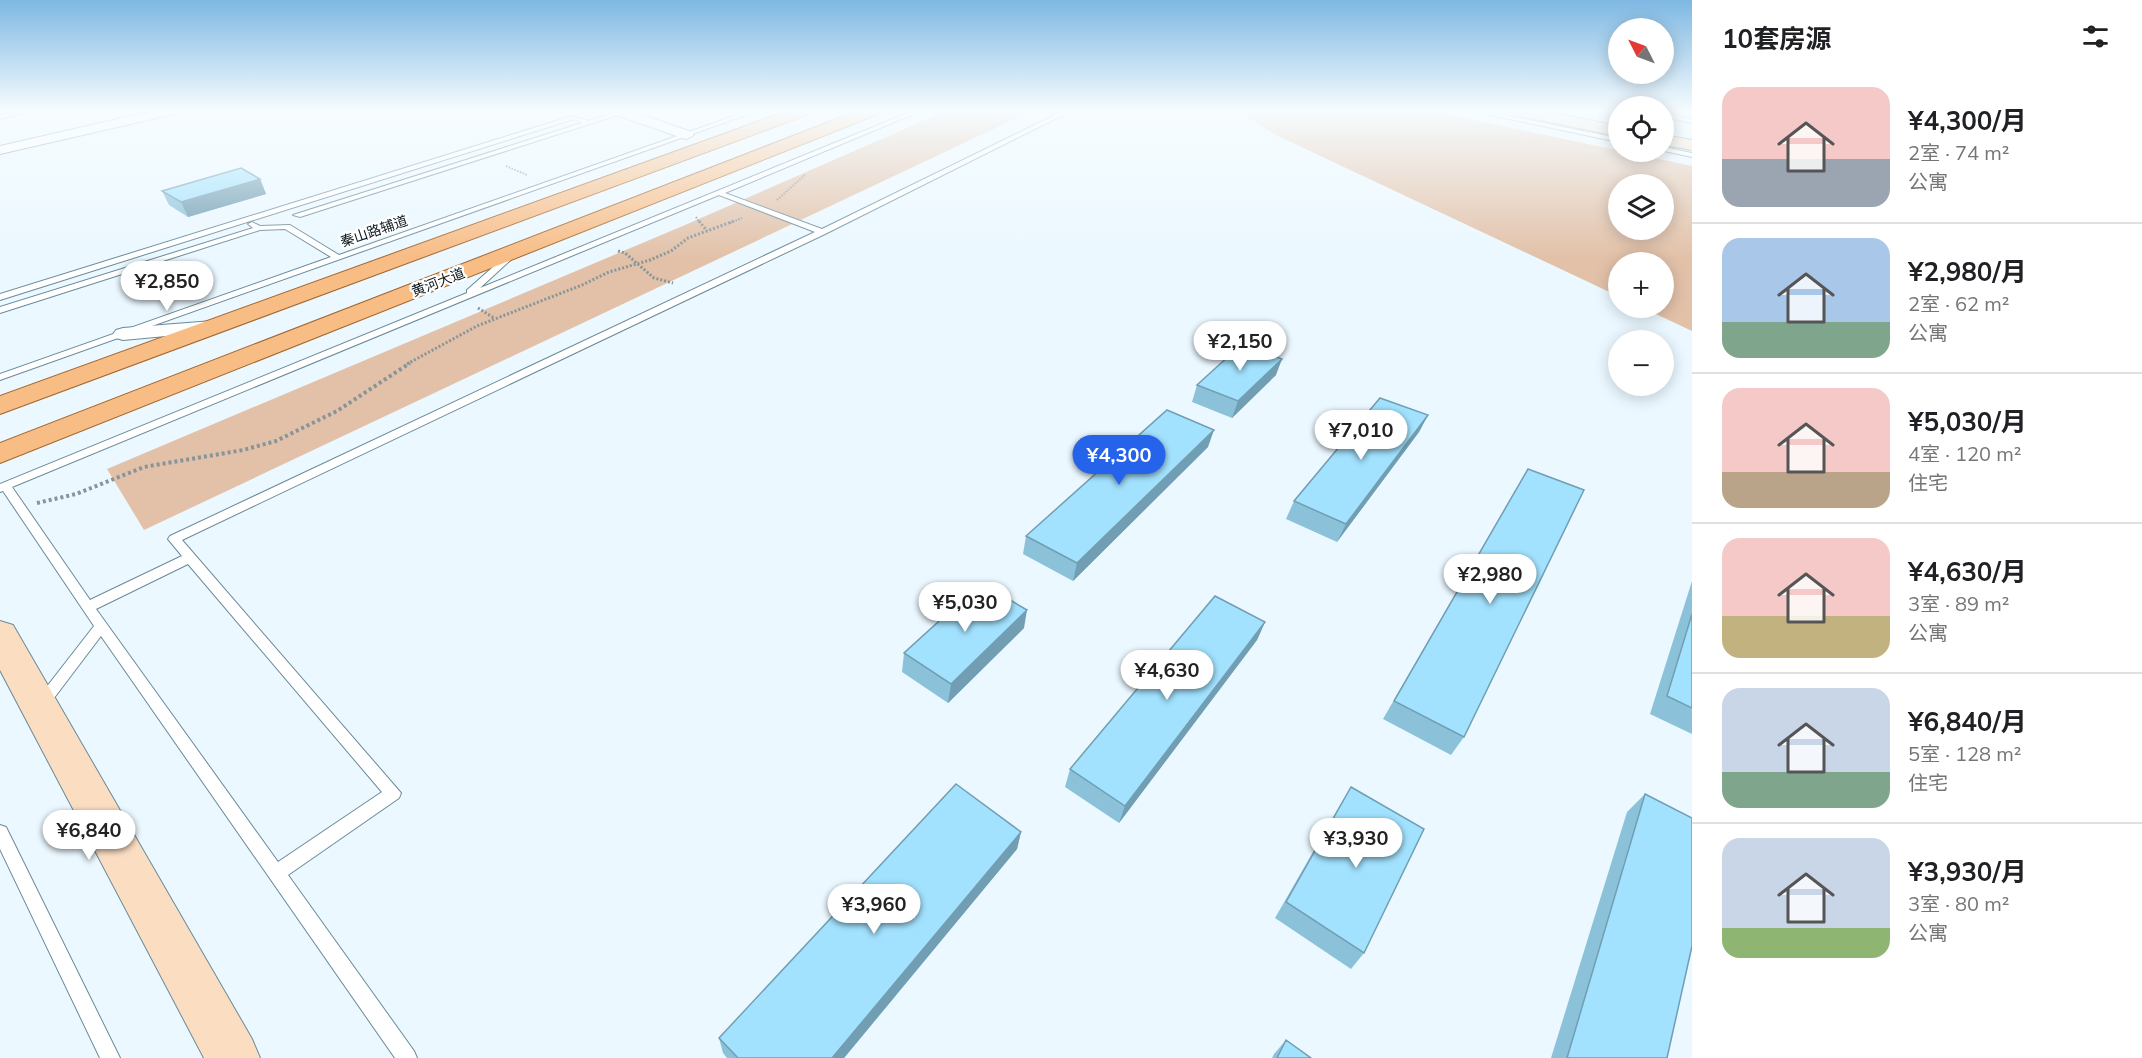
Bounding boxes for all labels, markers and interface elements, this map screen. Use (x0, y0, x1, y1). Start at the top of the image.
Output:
north arrow (1608, 18, 1674, 84)
map controls (1608, 18, 1674, 396)
icon: filters (2079, 20, 2112, 53)
text: 10套房源 (1722, 22, 1831, 55)
button: locate (1608, 96, 1674, 162)
text: ¥4,300/月 (1908, 104, 2027, 137)
icon: home (1770, 111, 1842, 183)
text: 2室 · 74 m² (1908, 140, 2009, 165)
text: 公寓 (1908, 169, 1948, 194)
button: layers (1608, 174, 1674, 240)
street label: 秦山路辅道 (338, 211, 410, 251)
button: + (1608, 252, 1674, 318)
text: ¥2,980/月 (1908, 255, 2027, 288)
pin: ¥2,850 (118, 261, 216, 312)
icon: home (1770, 262, 1842, 334)
street label: 黄河大道 (409, 264, 467, 300)
text: ¥2,850 (135, 268, 199, 293)
text: 2室 · 62 m² (1908, 291, 2009, 316)
text: 公寓 (1908, 320, 1948, 345)
pin: ¥2,150 (1191, 321, 1289, 372)
text: ¥2,150 (1208, 328, 1272, 353)
button: − (1608, 330, 1674, 396)
text: ¥5,030/月 (1908, 405, 2027, 438)
pin: ¥7,010 (1312, 410, 1410, 461)
icon: home (1770, 412, 1842, 484)
text: ¥7,010 (1329, 417, 1393, 442)
pin: ¥4,300 (1070, 435, 1168, 486)
text: 4室 · 120 m² (1908, 441, 2021, 466)
text: ¥4,300 (1087, 442, 1151, 467)
text: 住宅 (1908, 470, 1948, 495)
pin: ¥2,980 (1441, 554, 1539, 605)
text: ¥4,630/月 (1908, 555, 2027, 588)
text: ¥2,980 (1458, 561, 1522, 586)
icon: home (1770, 562, 1842, 634)
pin: ¥5,030 (916, 582, 1014, 633)
text: ¥5,030 (933, 589, 997, 614)
text: 3室 · 89 m² (1908, 591, 2009, 616)
text: 公寓 (1908, 620, 1948, 645)
pin: ¥4,630 (1118, 650, 1216, 701)
text: ¥4,630 (1135, 657, 1199, 682)
text: ¥6,840/月 (1908, 705, 2027, 738)
icon: home (1770, 712, 1842, 784)
text: 5室 · 128 m² (1908, 741, 2021, 766)
text: 住宅 (1908, 770, 1948, 795)
pin: ¥6,840 (40, 810, 138, 861)
text: ¥6,840 (57, 817, 121, 842)
pin: ¥3,930 (1307, 818, 1405, 869)
text: ¥3,930 (1324, 825, 1388, 850)
text: ¥3,930/月 (1908, 855, 2027, 888)
icon: home (1770, 862, 1842, 934)
pin: ¥3,960 (825, 884, 923, 935)
text: ¥3,960 (842, 891, 906, 916)
text: 3室 · 80 m² (1908, 891, 2009, 916)
text: 公寓 (1908, 920, 1948, 945)

